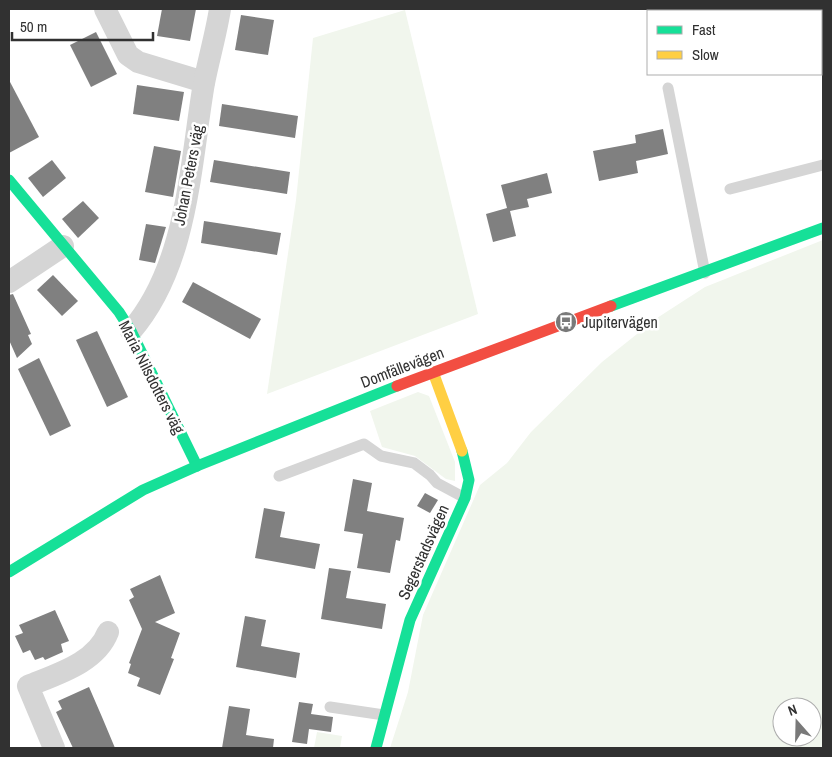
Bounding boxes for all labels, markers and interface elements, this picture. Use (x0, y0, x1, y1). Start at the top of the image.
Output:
scale bar (12, 10, 154, 42)
legend (647, 10, 822, 75)
text: 50 m (20, 16, 47, 37)
text: Fast (692, 19, 716, 40)
text: Slow (692, 44, 719, 65)
street label: Johan Peters väg (167, 122, 209, 227)
bus stop icon: Jupitervägen (554, 310, 578, 334)
place label: Jupitervägen (582, 311, 658, 333)
street label: Maria Nilsdotters väg (114, 316, 190, 438)
street label: Domfällevägen (357, 341, 447, 393)
street label: Segerstadsvägen (392, 501, 454, 603)
north arrow (772, 697, 822, 747)
text: N (786, 700, 800, 720)

